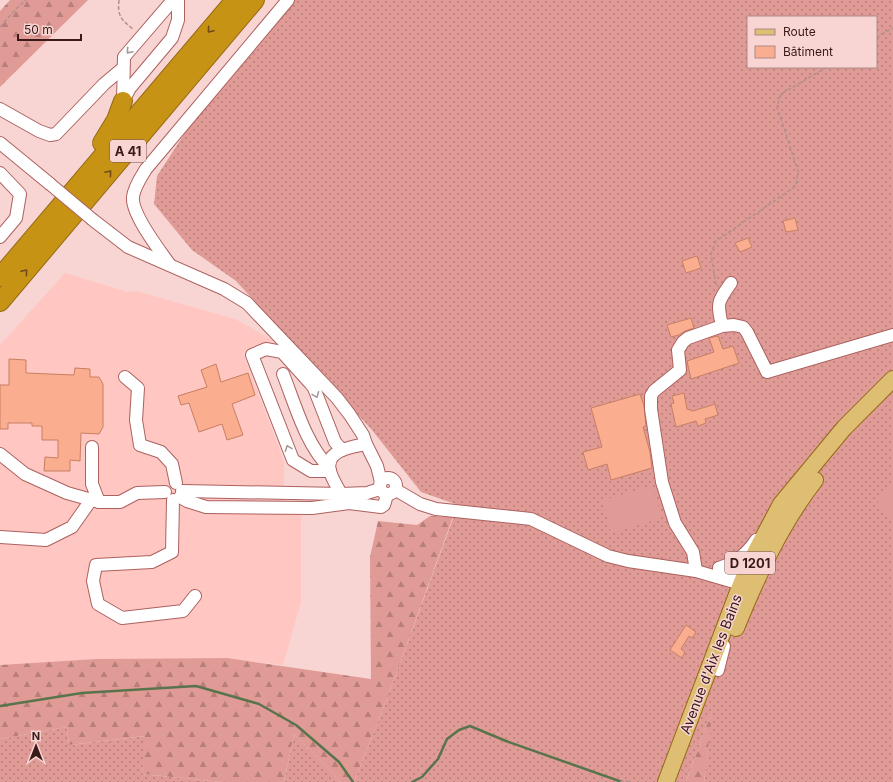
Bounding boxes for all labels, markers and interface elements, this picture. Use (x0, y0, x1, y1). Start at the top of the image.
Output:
scale bar (18, 16, 81, 42)
legend (747, 16, 877, 68)
text: 50 m (24, 22, 53, 37)
text: Route (783, 24, 816, 39)
one-way arrow (207, 25, 214, 32)
text: Bâtiment (783, 44, 833, 59)
one-way arrow (127, 46, 134, 54)
road number: A 41 (110, 140, 146, 162)
one-way arrow (105, 170, 112, 177)
one-way arrow (21, 269, 28, 276)
one-way arrow (312, 391, 320, 398)
one-way arrow (285, 444, 293, 451)
road number: D 1201 (725, 552, 775, 574)
street label: Avenue d'Aix les Bains (676, 591, 745, 736)
north arrow (16, 726, 56, 766)
text: N (32, 729, 40, 743)

